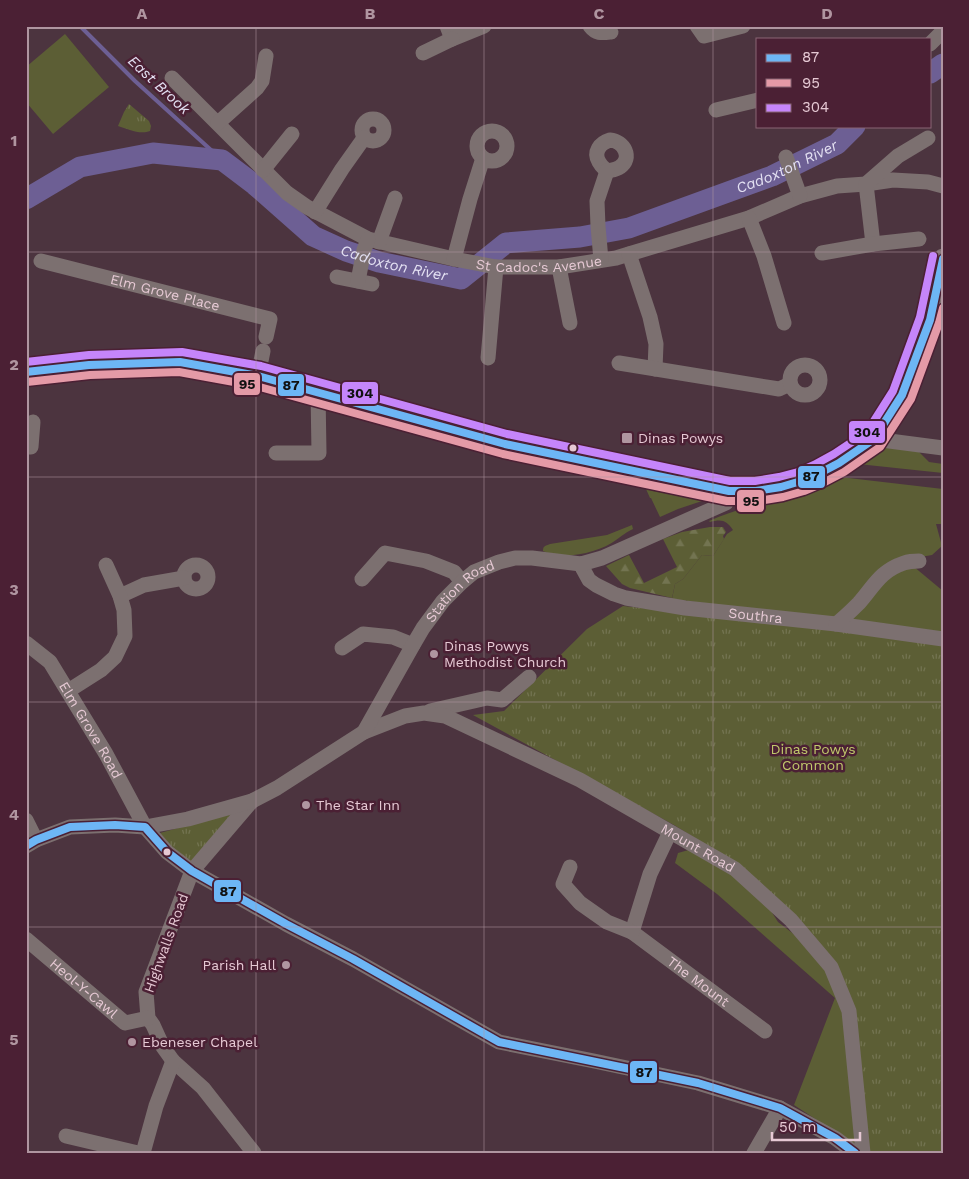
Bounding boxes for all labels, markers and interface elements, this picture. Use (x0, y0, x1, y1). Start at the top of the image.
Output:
text: A (137, 4, 148, 23)
text: B (365, 4, 376, 23)
text: C (594, 4, 605, 23)
text: D (821, 4, 833, 23)
legend (756, 38, 932, 128)
text: 87 (802, 48, 819, 66)
water label: East Brook (124, 52, 194, 119)
text: 95 (802, 74, 820, 92)
text: 304 (802, 98, 829, 116)
text: 1 (11, 131, 17, 150)
water label: Cadoxton River (734, 136, 842, 197)
water label: Cadoxton River (338, 241, 450, 285)
street label: St Cadoc's Avenue (475, 252, 603, 275)
street label: Elm Grove Place (109, 271, 221, 314)
text: 2 (9, 355, 19, 374)
line badge: 95 (233, 372, 261, 396)
line badge: 87 (277, 373, 305, 397)
text: 95 (239, 376, 255, 392)
text: 87 (283, 377, 300, 393)
line badge: 304 (341, 381, 379, 405)
text: 304 (347, 385, 373, 401)
line badge: 304 (848, 420, 886, 444)
text: 304 (854, 424, 880, 440)
place label: Dinas Powys (638, 430, 723, 446)
marker: Dinas Powys (620, 431, 634, 445)
unlabelled marker (568, 443, 578, 453)
line badge: 87 (797, 465, 826, 489)
text: 87 (803, 468, 820, 484)
line badge: 95 (736, 489, 765, 513)
text: 95 (743, 493, 759, 509)
street label: Station Road (422, 557, 497, 625)
text: 3 (9, 580, 19, 599)
street label: Southra (728, 605, 783, 626)
place label: Dinas Powys Methodist Church (444, 638, 566, 670)
marker: Dinas Powys Methodist Church (428, 648, 440, 660)
street label: Elm Grove Road (56, 679, 126, 781)
park label: Dinas Powys Common (770, 741, 856, 773)
place label: The Star Inn (316, 797, 400, 813)
marker: The Star Inn (300, 799, 312, 811)
text: 4 (9, 805, 19, 824)
street label: Mount Road (658, 820, 738, 875)
unlabelled marker (162, 847, 172, 857)
line badge: 87 (213, 879, 242, 903)
text: 87 (220, 883, 237, 899)
street label: Highwalls Road (141, 891, 191, 995)
street label: The Mount (664, 953, 733, 1010)
street label: Heol-Y-Cawl (47, 955, 122, 1022)
place label: Parish Hall (203, 957, 277, 973)
marker: Parish Hall (280, 959, 292, 971)
text: 5 (9, 1030, 19, 1049)
place label: Ebeneser Chapel (142, 1034, 258, 1050)
marker: Ebeneser Chapel (126, 1036, 138, 1048)
line badge: 87 (629, 1060, 658, 1084)
text: 87 (636, 1064, 653, 1080)
scale bar (772, 1109, 859, 1141)
text: 50 m (779, 1118, 816, 1136)

